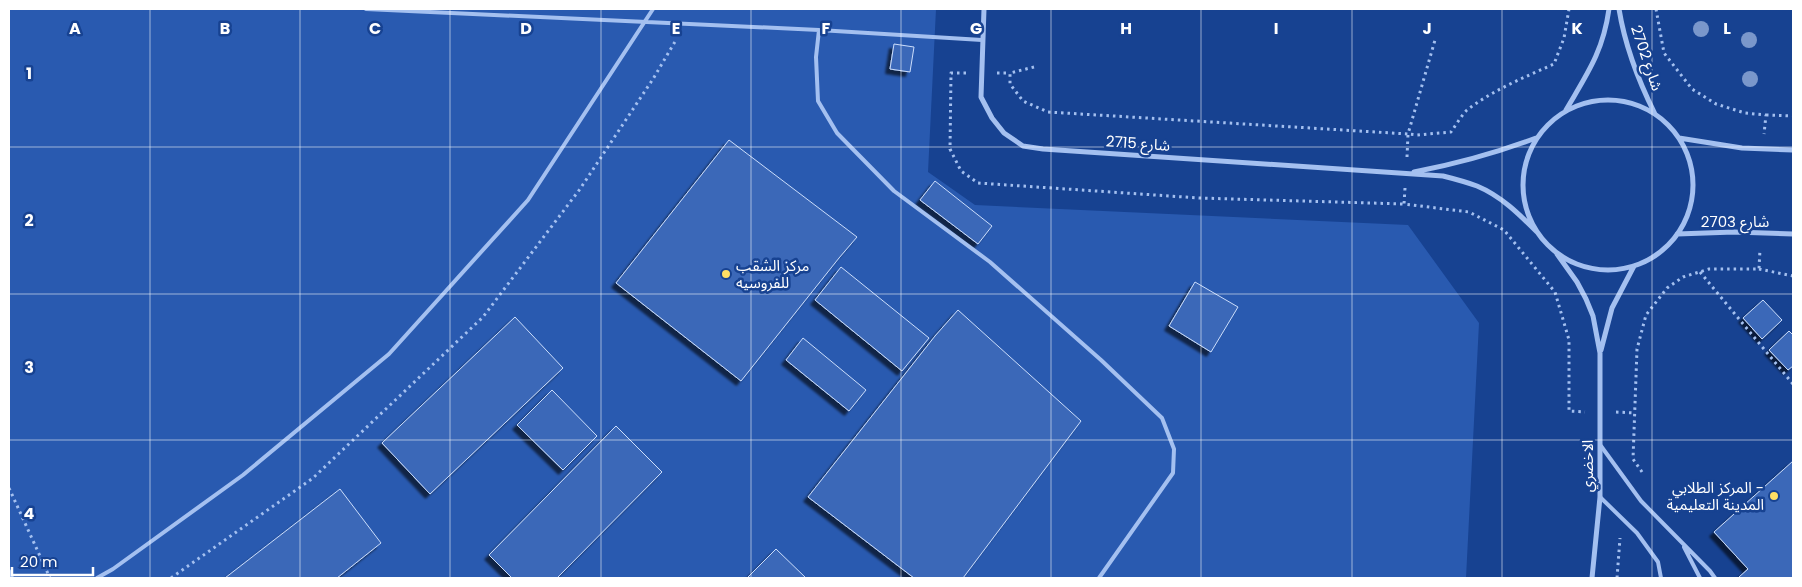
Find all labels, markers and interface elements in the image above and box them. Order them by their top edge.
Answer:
text: A [69,17,81,40]
text: B [220,17,230,40]
text: C [369,17,381,40]
text: D [520,17,532,40]
text: E [672,17,680,40]
text: F [822,17,831,40]
text: G [970,17,982,40]
text: H [1120,17,1132,40]
text: I [1274,17,1278,40]
text: J [1422,17,1432,40]
text: K [1571,17,1583,40]
text: L [1723,17,1731,40]
street label: شارع 2702 [1624,22,1668,94]
text: 1 [26,62,32,85]
street label: شارع 2715 [1105,130,1171,158]
text: 2 [24,209,34,232]
street label: شارع 2703 [1701,211,1769,234]
place label: مركز الشقب للفروسيه [736,255,809,293]
marker: مركز الشقب للفروسيه [720,268,732,280]
text: 3 [24,356,34,379]
street label: الاخضري [1577,440,1599,492]
place label: المركز الطلابي - المدينة التعليمية [1666,477,1764,515]
marker: المركز الطلابي - المدينة التعليمية [1768,490,1780,502]
text: 4 [24,502,35,525]
scale bar [12,544,94,576]
text: 20 m [20,551,58,572]

